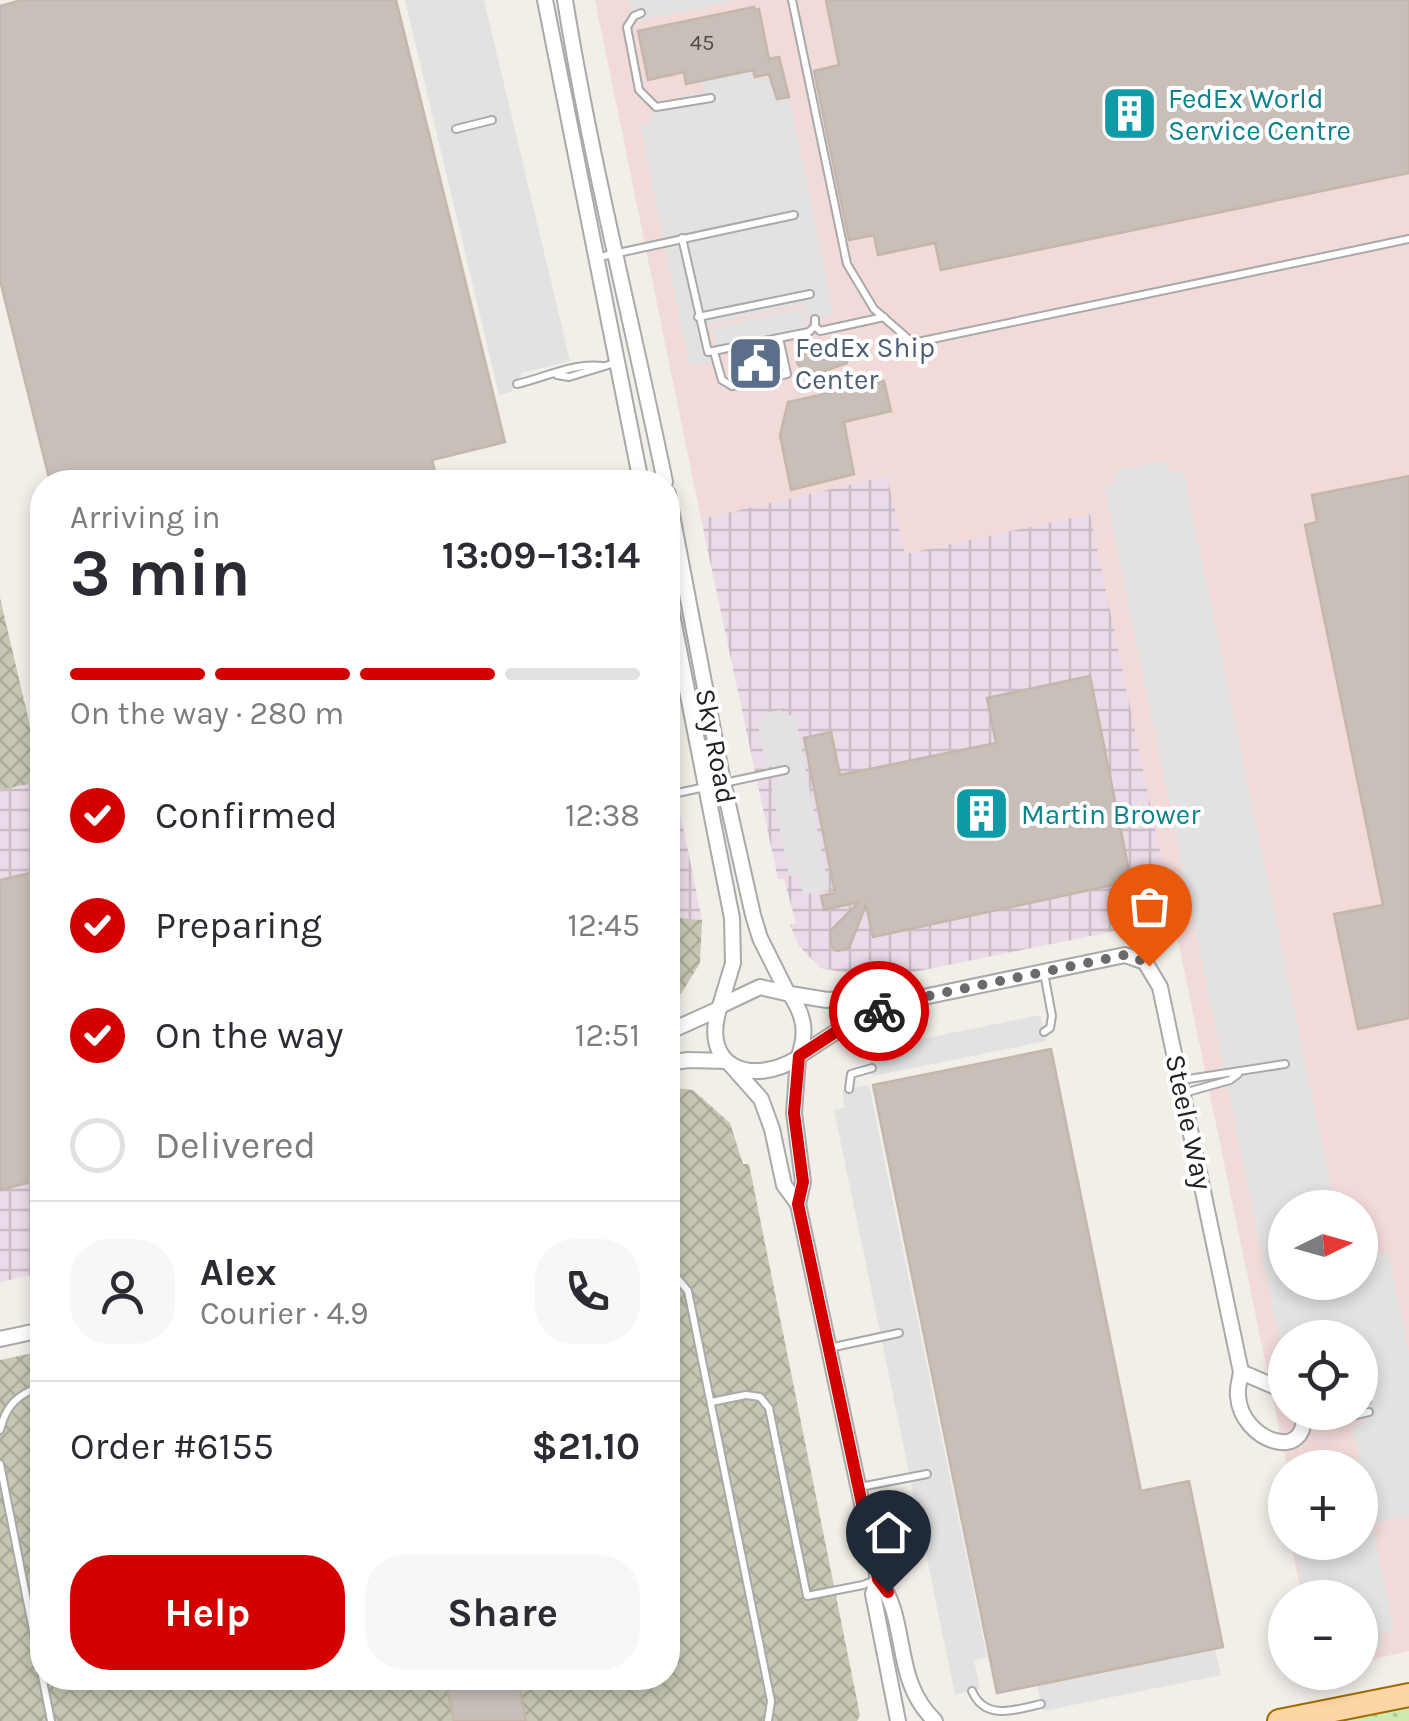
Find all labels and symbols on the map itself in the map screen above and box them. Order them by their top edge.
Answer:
house number: 45 [690,30,714,56]
place label: FedEx World Service Centre [1168,82,1351,147]
building icon: FedEx World Service Centre [1099,84,1159,144]
place label: FedEx Ship Center [795,331,935,396]
public building icon: FedEx Ship Center [726,333,786,393]
street label: Sky Road [689,686,743,806]
building icon: Martin Brower [952,784,1012,844]
place label: Martin Brower [1021,798,1201,831]
pin [1107,864,1192,967]
courier [829,961,929,1061]
street label: Steele Way [1159,1051,1219,1193]
north arrow [1268,1190,1378,1300]
pin [846,1490,931,1593]

